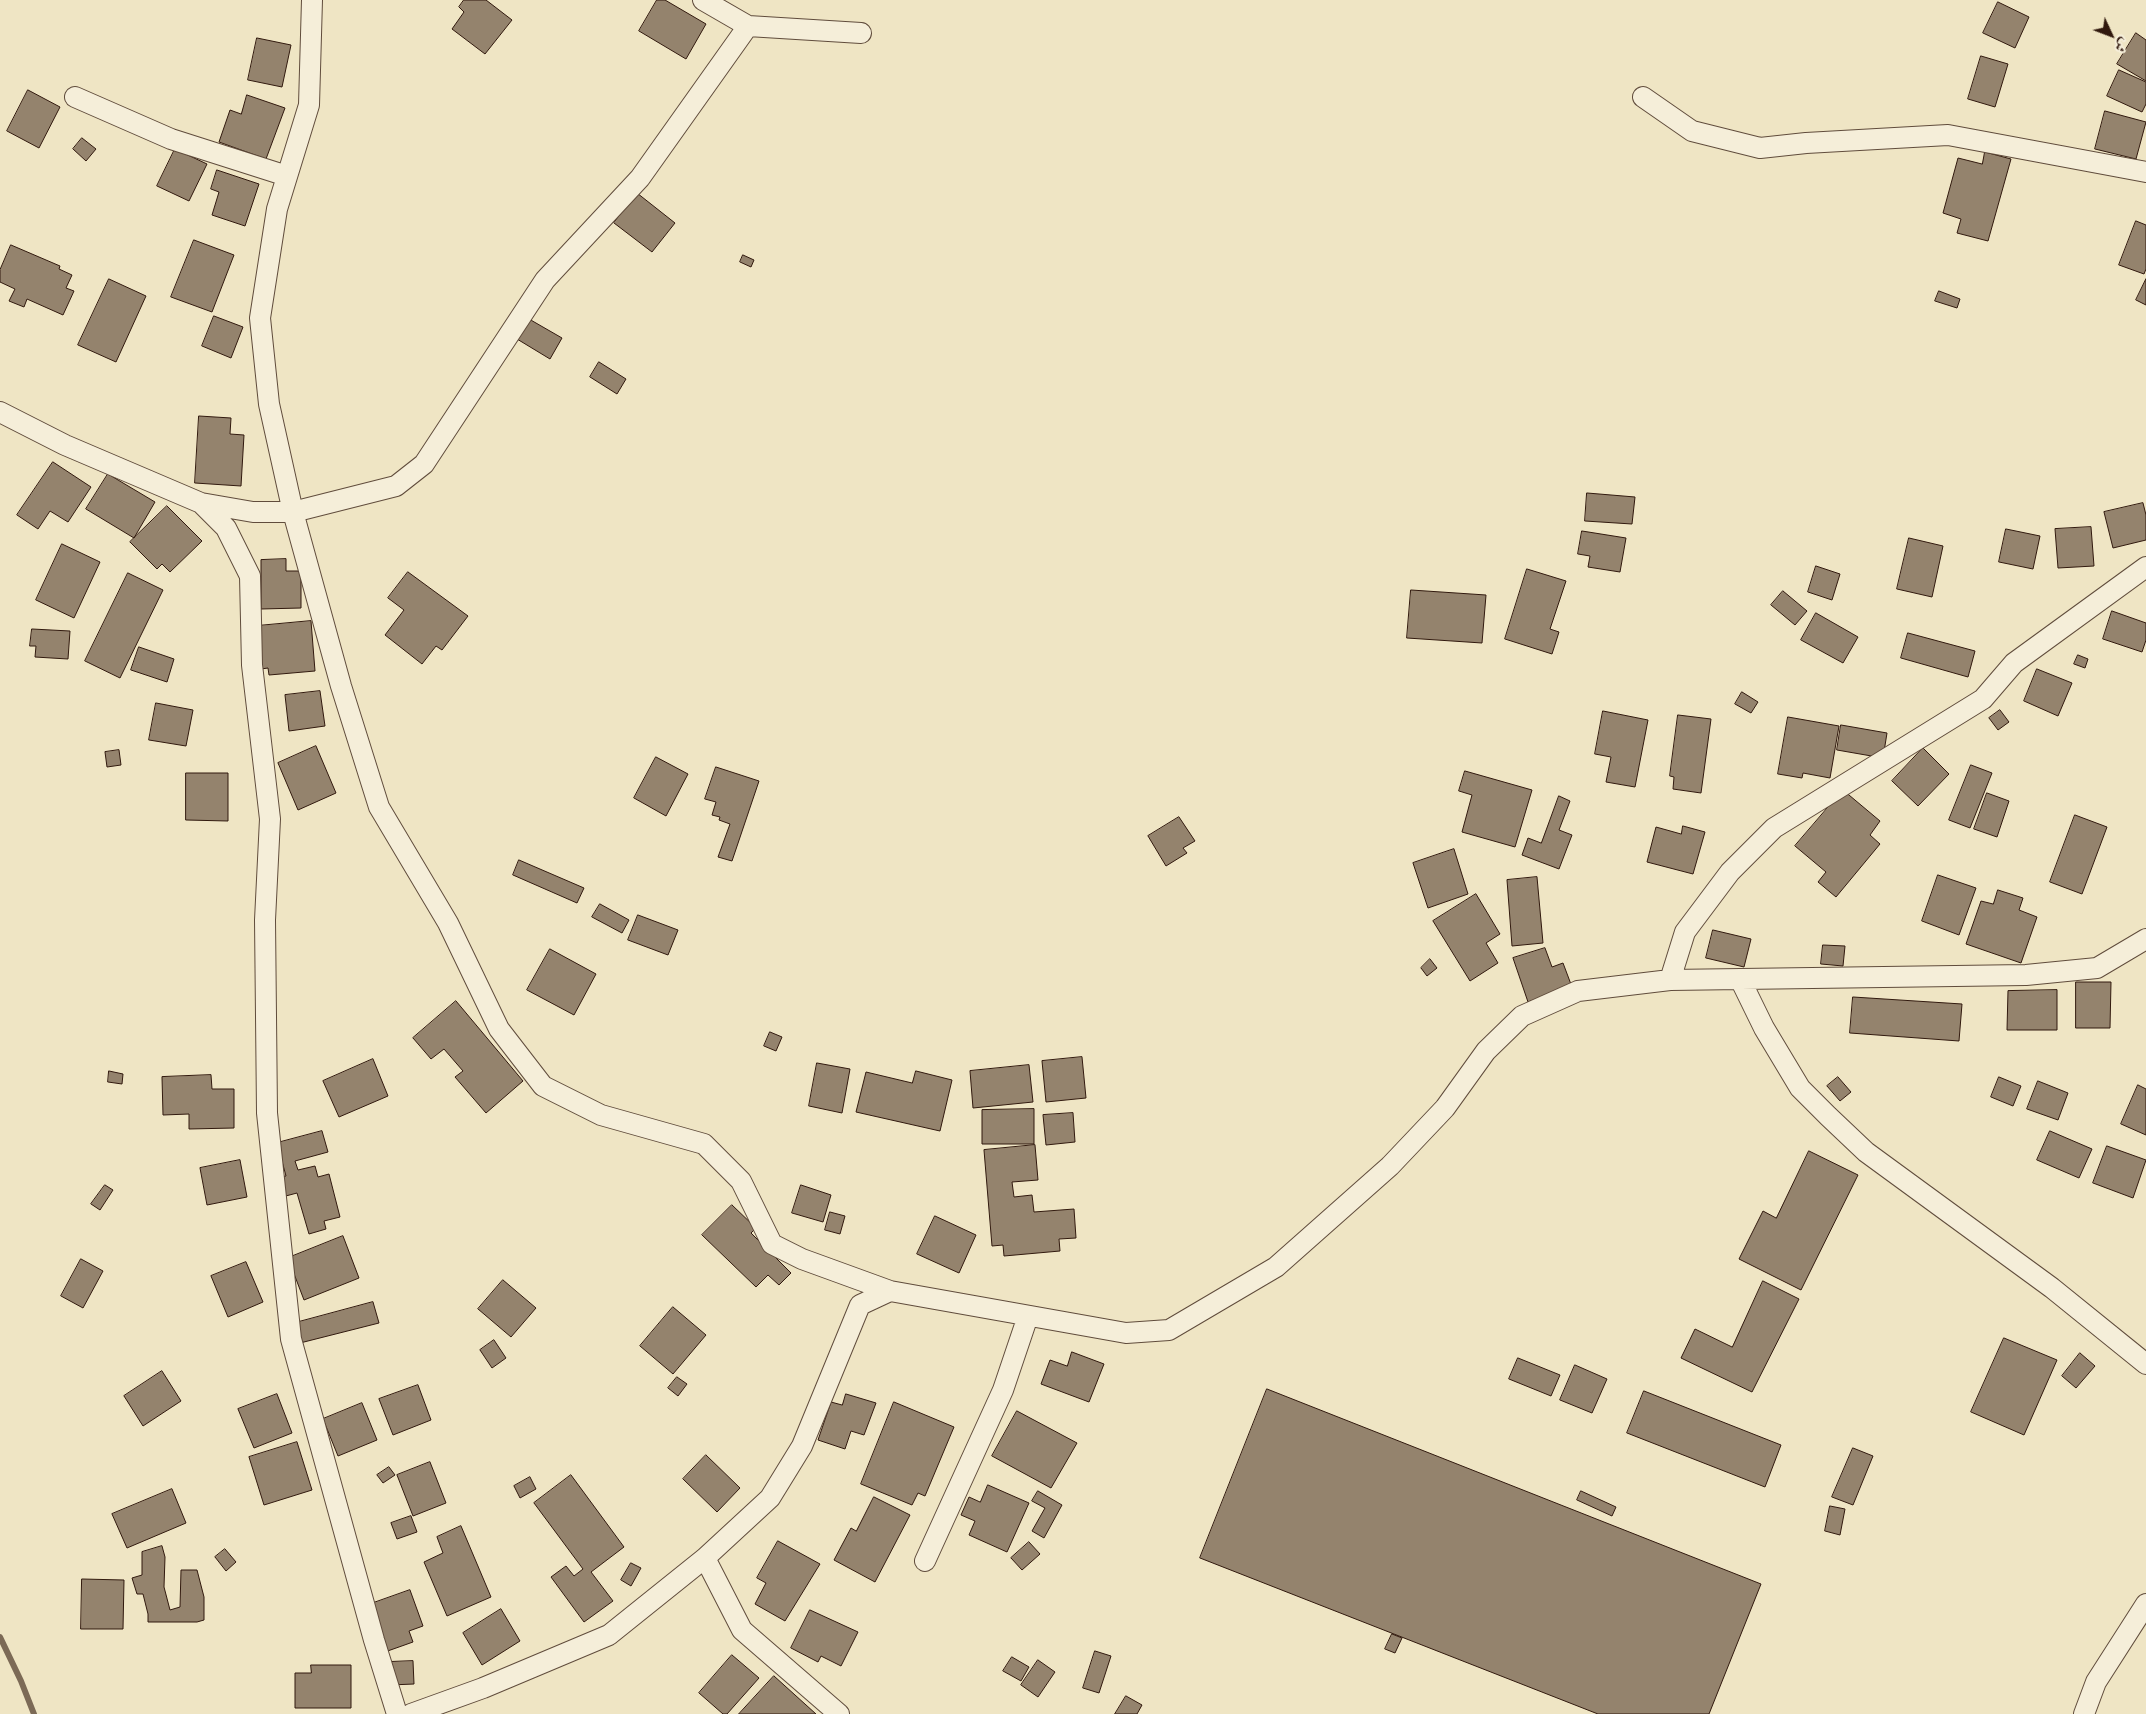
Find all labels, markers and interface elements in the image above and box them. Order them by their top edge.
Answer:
north arrow [2086,10,2136,60]
text: ش [2110,33,2134,57]

